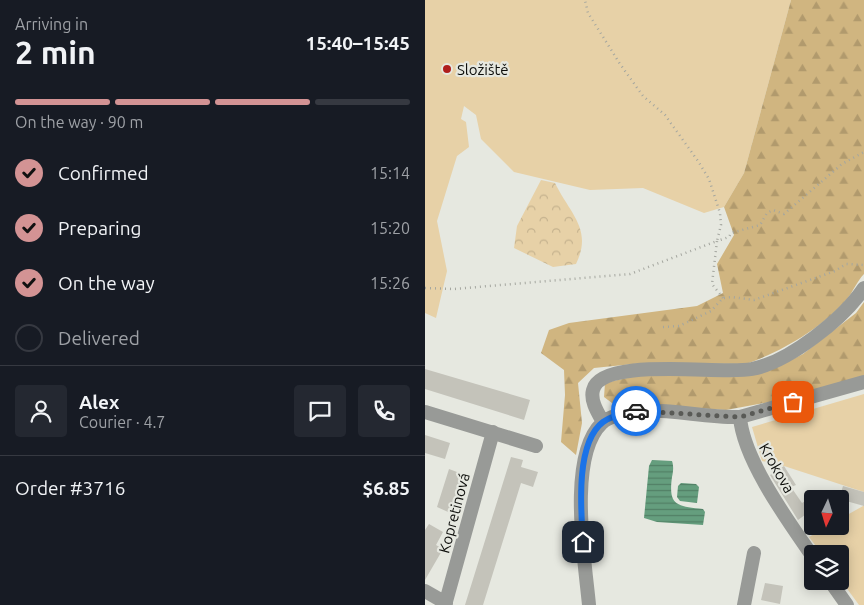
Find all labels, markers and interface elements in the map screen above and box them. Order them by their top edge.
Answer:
text: Arriving in [15,15,88,33]
text: 15:40–15:45 [305,32,410,54]
text: 2 min [15,34,96,70]
place label: Složiště [457,61,509,78]
marker: Složiště [441,63,453,75]
text: On the way · 90 m [15,113,143,131]
icon: check [15,159,43,187]
text: Confirmed [58,162,149,184]
text: 15:14 [370,164,410,182]
icon: check [15,214,43,242]
text: Preparing [58,217,142,239]
text: 15:20 [370,219,410,237]
icon: check [15,269,43,297]
text: On the way [58,272,155,294]
text: 15:26 [370,274,410,292]
text: Delivered [58,327,140,349]
pin [772,381,814,423]
button: person [15,385,67,437]
button: chat [294,385,346,437]
button: phone [358,385,410,437]
courier [611,386,661,436]
icon: bag [779,388,807,416]
text: Alex [79,391,119,413]
icon: car [622,397,650,425]
text: Courier · 4.7 [79,413,165,431]
street label: Krokova [756,440,798,496]
street label: Kopretinová [435,471,473,555]
text: Order #3716 [15,477,125,499]
text: $6.85 [362,477,410,499]
north arrow [804,490,849,535]
map controls [804,490,849,590]
pin [562,521,604,563]
icon: home [569,528,597,556]
button: layers [804,545,849,590]

